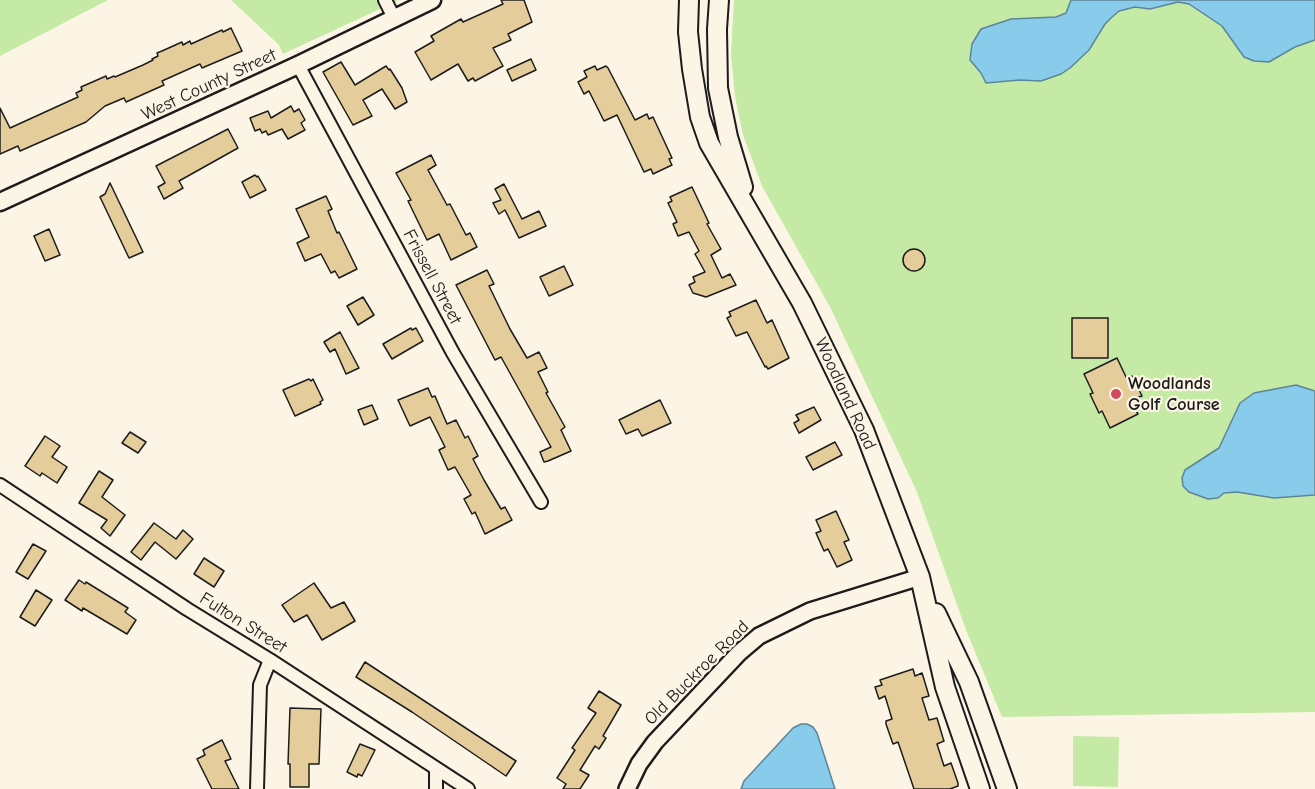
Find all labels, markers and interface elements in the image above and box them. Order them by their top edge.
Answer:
street label: West County Street [138,44,280,126]
street label: Frissell Street [398,226,466,328]
street label: Woodland Road [810,335,880,453]
place label: Woodlands Golf Course [1128,373,1220,416]
marker: Woodlands Golf Course [1109,387,1123,401]
street label: Fulton Street [195,588,291,658]
street label: Old Buckroe Road [640,616,754,730]

